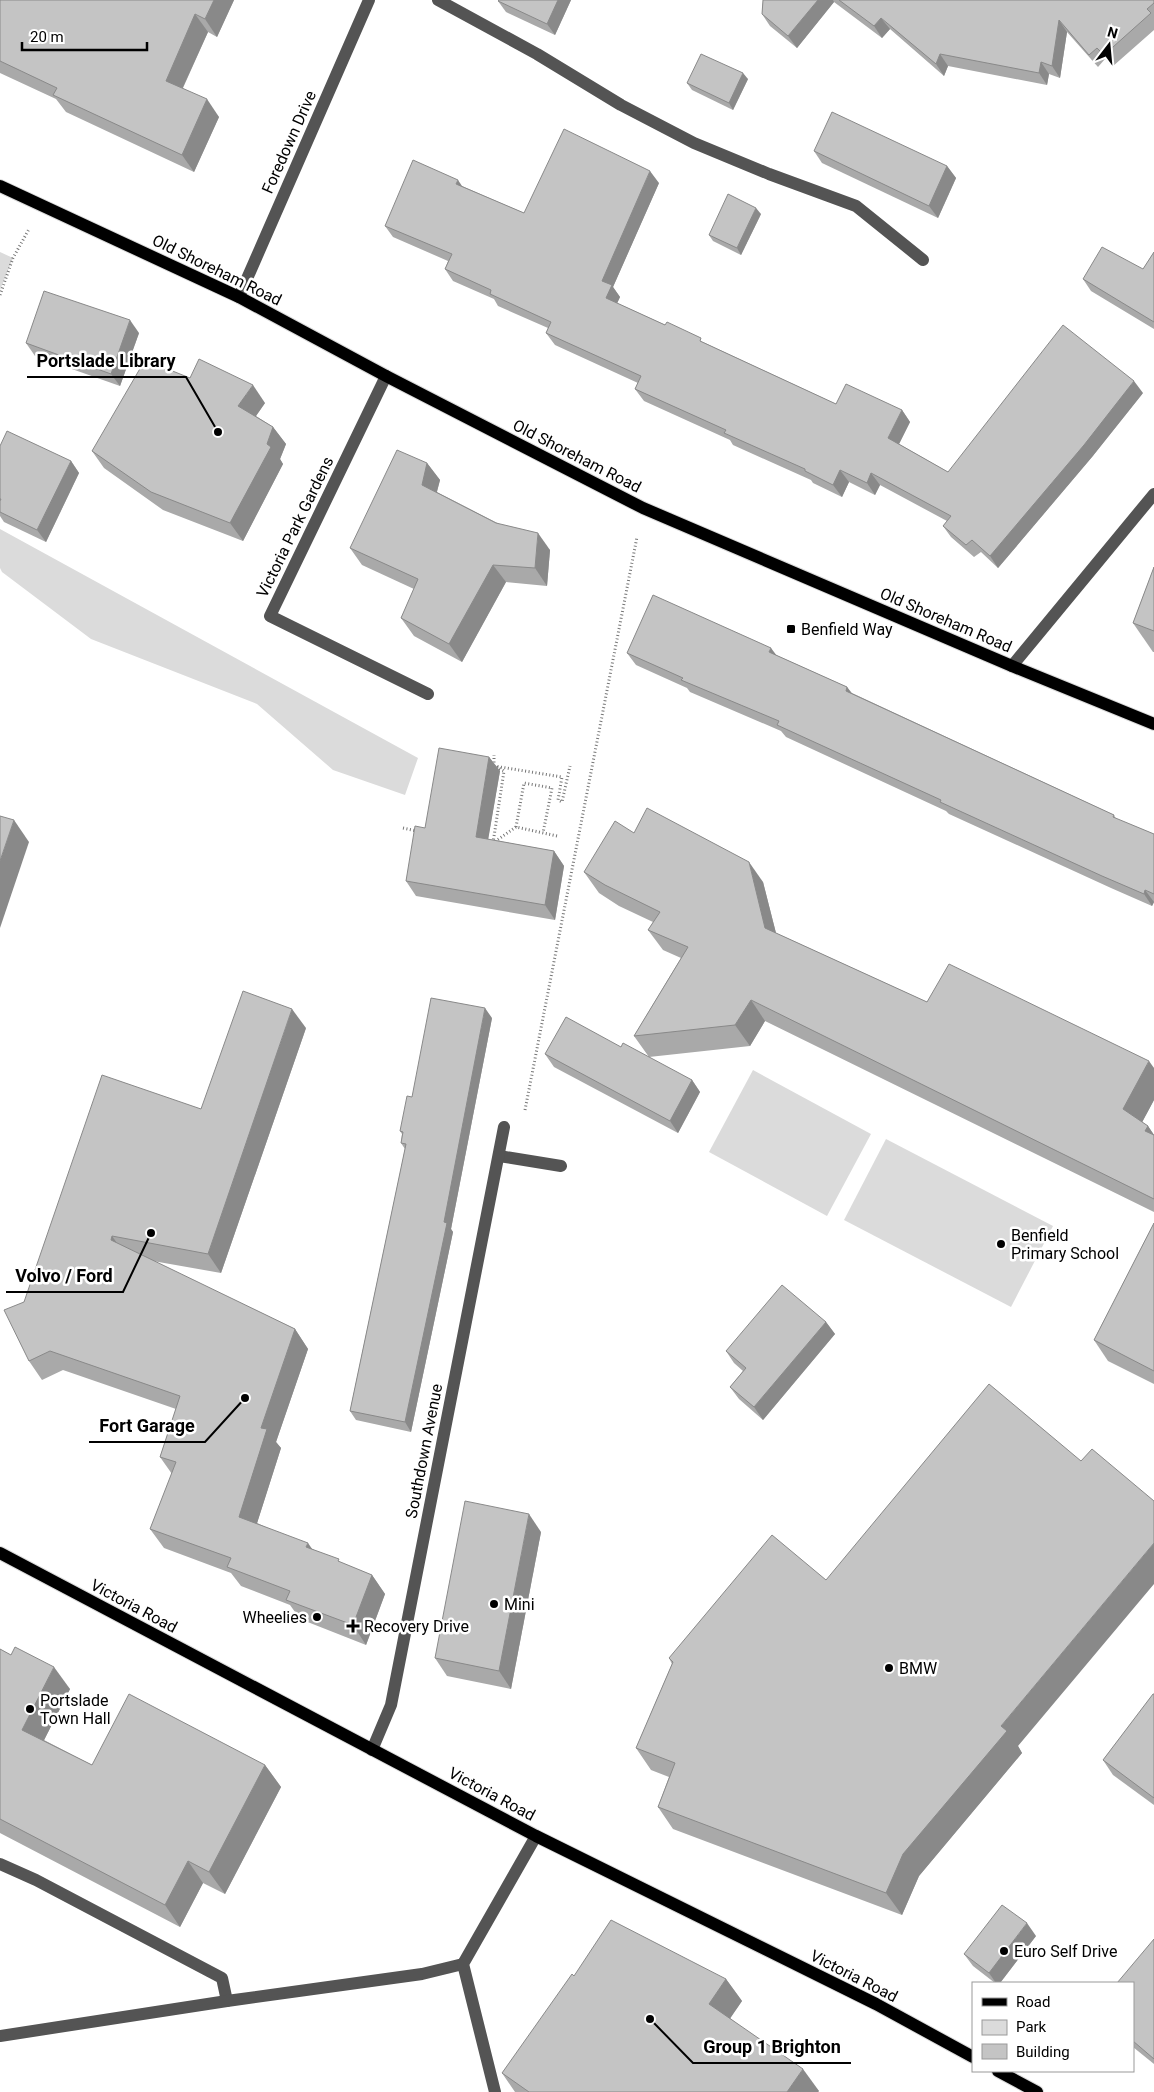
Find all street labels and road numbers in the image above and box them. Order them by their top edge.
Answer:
street label: Foredown Drive [258,88,320,196]
street label: Old Shoreham Road [149,230,285,310]
street label: Old Shoreham Road [510,415,644,497]
street label: Victoria Park Gardens [253,453,337,601]
street label: Old Shoreham Road [877,584,1015,656]
street label: Southdown Avenue [402,1382,446,1520]
street label: Victoria Road [87,1575,181,1637]
street label: Victoria Road [445,1763,539,1825]
street label: Victoria Road [807,1946,901,2006]

